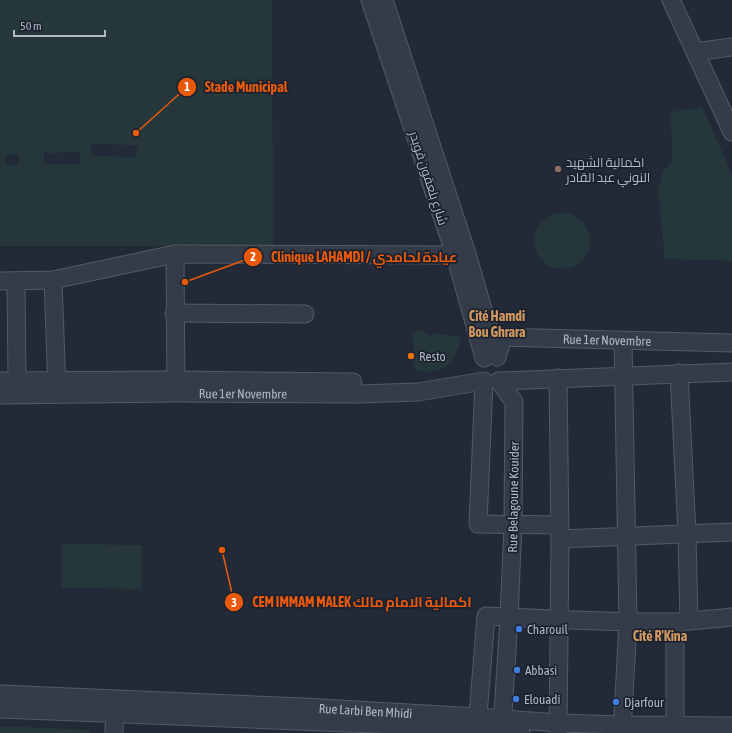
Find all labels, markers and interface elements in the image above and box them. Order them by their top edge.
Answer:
scale bar [14,12,105,38]
text: 50 m [20,19,42,33]
callout: Stade Municipal [177,74,295,100]
text: Stade Municipal [205,79,288,95]
text: 1 [184,80,190,94]
street label: شارع بلعقون قويدر [405,128,451,227]
place label: اكمالية الشهيد النوني عبد القادر [565,155,650,188]
marker: اكمالية الشهيد النوني عبد القادر [553,164,563,174]
callout: Clinique LAHAMDI / عيادة لحامدي [243,244,465,270]
text: Clinique LAHAMDI / عيادة لحامدي [271,249,457,268]
text: 2 [250,250,256,264]
district label: Cité Hamdi Bou Ghrara [469,308,526,340]
street label: Rue 1er Novembre [563,332,651,349]
place label: Resto [419,349,446,364]
marker: Resto [406,351,416,361]
street label: Rue 1er Novembre [199,386,287,402]
street label: Rue Belagoune Kouider [505,441,522,553]
callout: CEM IMMAM MALEK اكمالية الامام مالك [224,589,479,615]
text: CEM IMMAM MALEK اكمالية الامام مالك [252,594,472,612]
text: 3 [231,596,237,610]
place label: Charouil [527,622,568,637]
marker: Charouil [514,624,524,634]
district label: Cité R'Kina [633,628,688,644]
place label: Abbasi [525,663,557,678]
marker: Abbasi [512,665,522,675]
place label: Elouadi [524,692,560,707]
marker: Elouadi [511,694,521,704]
place label: Djarfour [624,695,664,710]
marker: Djarfour [611,697,621,707]
street label: Rue Larbi Ben Mhidi [318,701,413,721]

